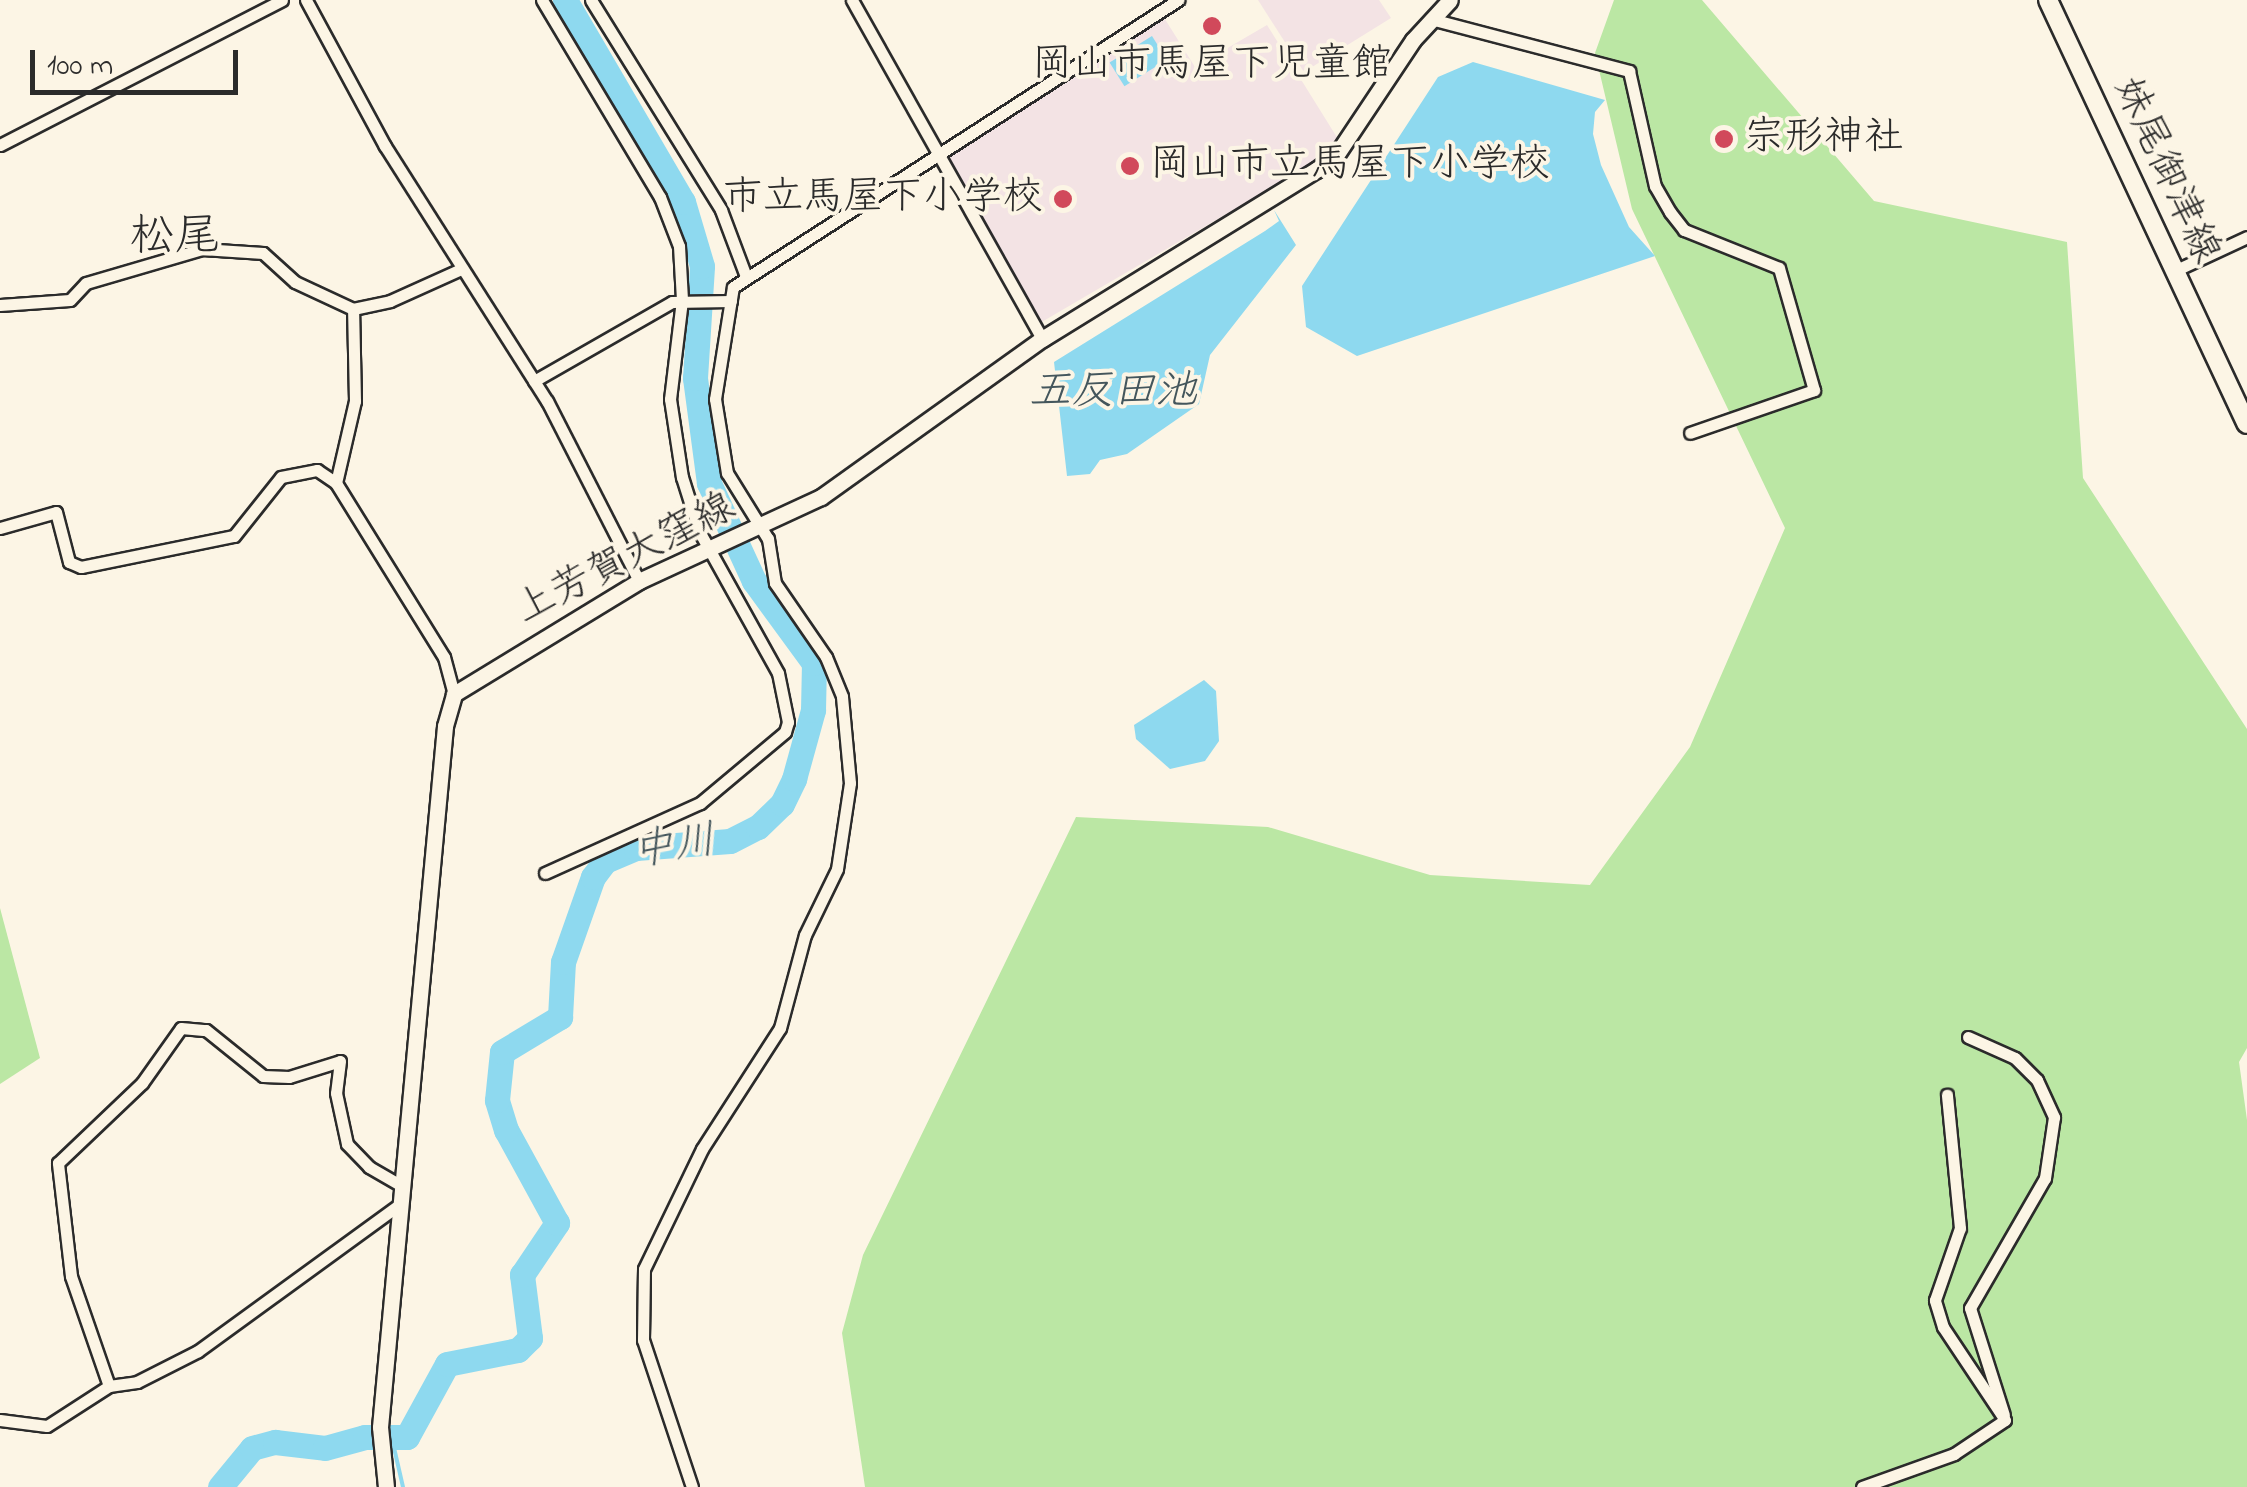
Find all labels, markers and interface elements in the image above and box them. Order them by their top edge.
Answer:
marker: 岡山市馬屋下児童館 [1201,15,1223,37]
scale bar [35,30,242,92]
place label: 岡山市馬屋下児童館 [1032,42,1392,90]
text: 100 m [47,45,113,89]
street label: 妹尾御津線 [2101,70,2229,272]
place label: 宗形神社 [1744,115,1904,163]
marker: 宗形神社 [1713,128,1735,150]
place label: 岡山市立馬屋下小学校 [1150,142,1550,190]
marker: 岡山市立馬屋下小学校 [1119,155,1141,177]
place label: 市立馬屋下小学校 [723,175,1043,223]
marker: 市立馬屋下小学校 [1052,188,1074,210]
district label: 松尾 [130,212,220,266]
water label: 五反田池 [1029,368,1197,418]
street label: 上芳賀大窪線 [508,484,744,636]
water label: 中川 [629,817,719,879]

